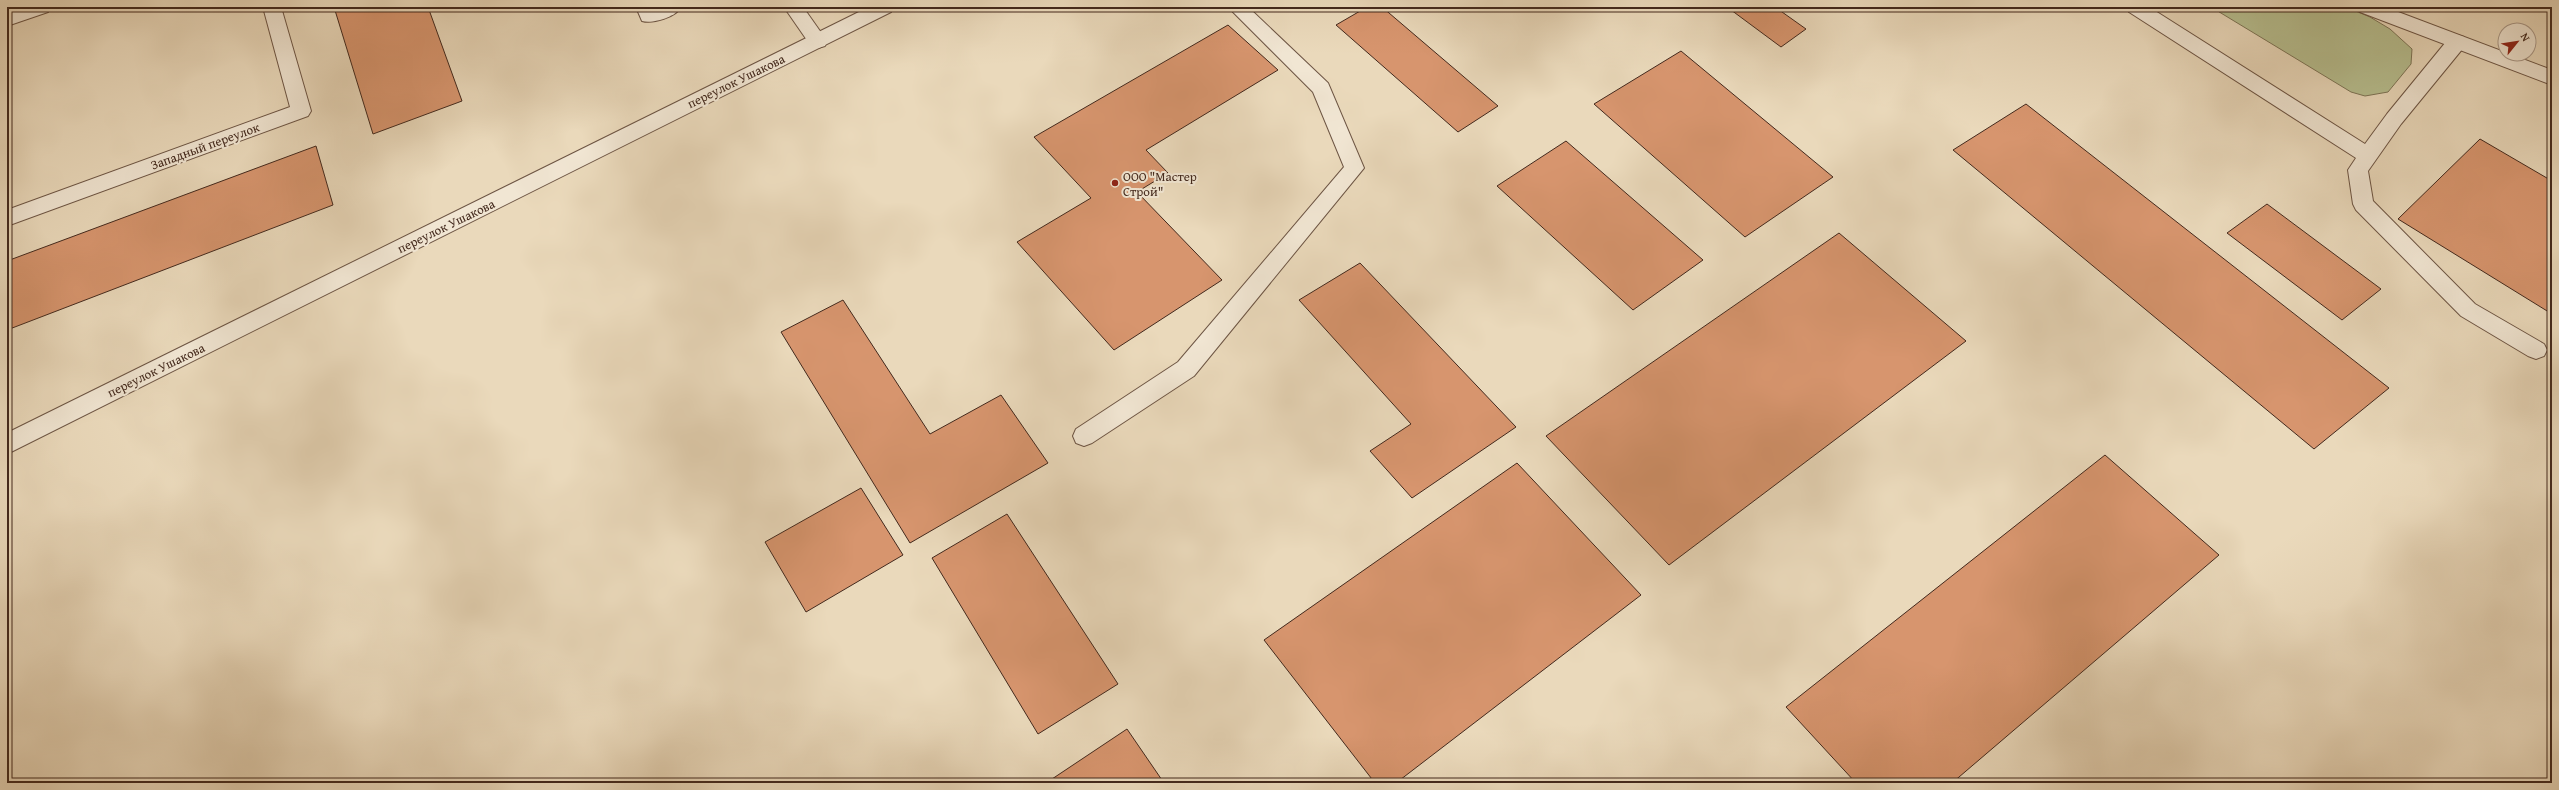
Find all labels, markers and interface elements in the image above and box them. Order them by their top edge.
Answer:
north arrow [2497,22,2537,62]
text: N [2517,30,2535,45]
street label: переулок Ушакова [684,49,789,113]
street label: Западный переулок [148,117,262,175]
place label: ООО "Мастер Строй" [1123,167,1197,201]
marker: ООО "Мастер Строй" [1110,178,1120,188]
street label: переулок Ушакова [394,194,499,258]
street label: переулок Ушакова [104,338,209,402]

